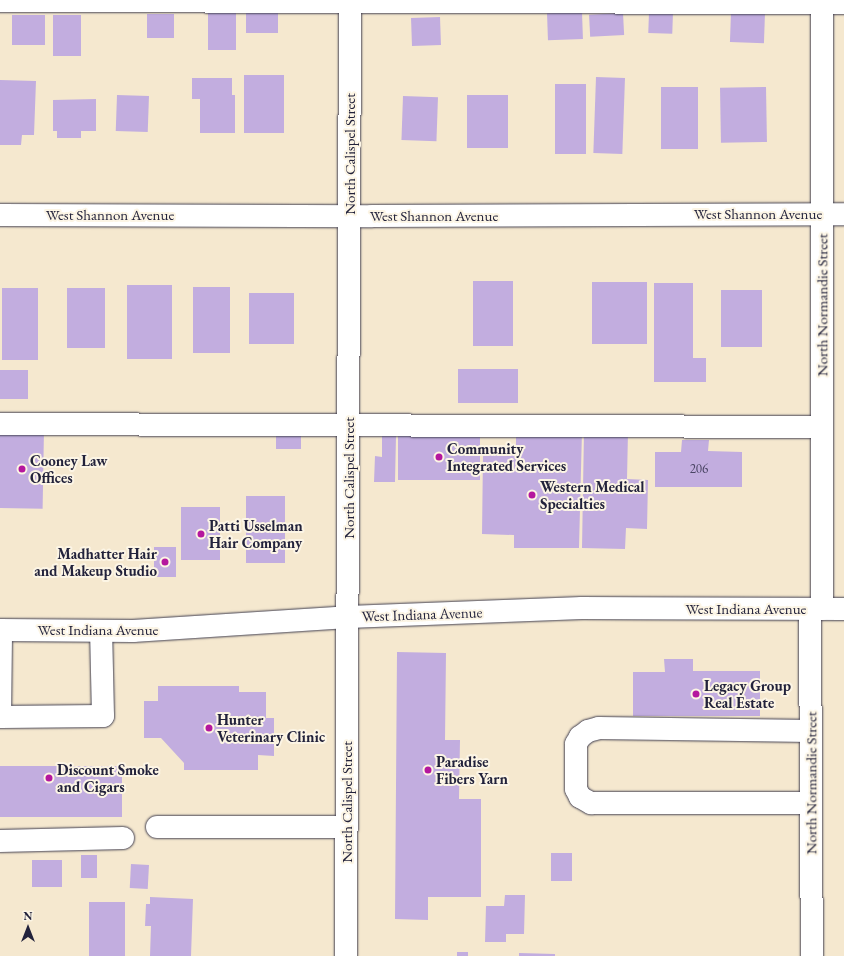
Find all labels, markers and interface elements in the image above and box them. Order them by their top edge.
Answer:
street label: North Calispel Street [341,93,359,215]
street label: West Shannon Avenue [694,205,822,223]
street label: West Shannon Avenue [46,206,174,224]
street label: West Shannon Avenue [370,207,498,225]
street label: North Normandie Street [813,234,831,376]
street label: North Calispel Street [340,417,358,539]
place label: Community Integrated Services [447,439,566,474]
place label: Cooney Law Offices [30,451,108,486]
marker: Community Integrated Services [434,452,444,462]
house number: 206 [690,461,708,477]
marker: Cooney Law Offices [17,464,27,474]
place label: Western Medical Specialties [540,477,645,512]
marker: Western Medical Specialties [527,490,537,500]
place label: Patti Usselman Hair Company [209,516,303,551]
marker: Patti Usselman Hair Company [196,529,206,539]
place label: Madhatter Hair and Makeup Studio [34,544,157,579]
marker: Madhatter Hair and Makeup Studio [160,557,170,567]
street label: West Indiana Avenue [686,600,806,618]
street label: West Indiana Avenue [361,603,483,625]
street label: West Indiana Avenue [38,621,158,639]
place label: Legacy Group Real Estate [704,676,791,711]
marker: Legacy Group Real Estate [691,689,701,699]
place label: Hunter Veterinary Clinic [217,710,325,745]
street label: North Normandie Street [802,712,820,854]
marker: Hunter Veterinary Clinic [204,723,214,733]
street label: North Calispel Street [338,741,356,863]
place label: Paradise Fibers Yarn [436,752,508,787]
place label: Discount Smoke and Cigars [57,760,159,795]
marker: Paradise Fibers Yarn [423,765,433,775]
marker: Discount Smoke and Cigars [44,773,54,783]
north arrow [8,908,48,948]
text: N [24,909,32,923]

